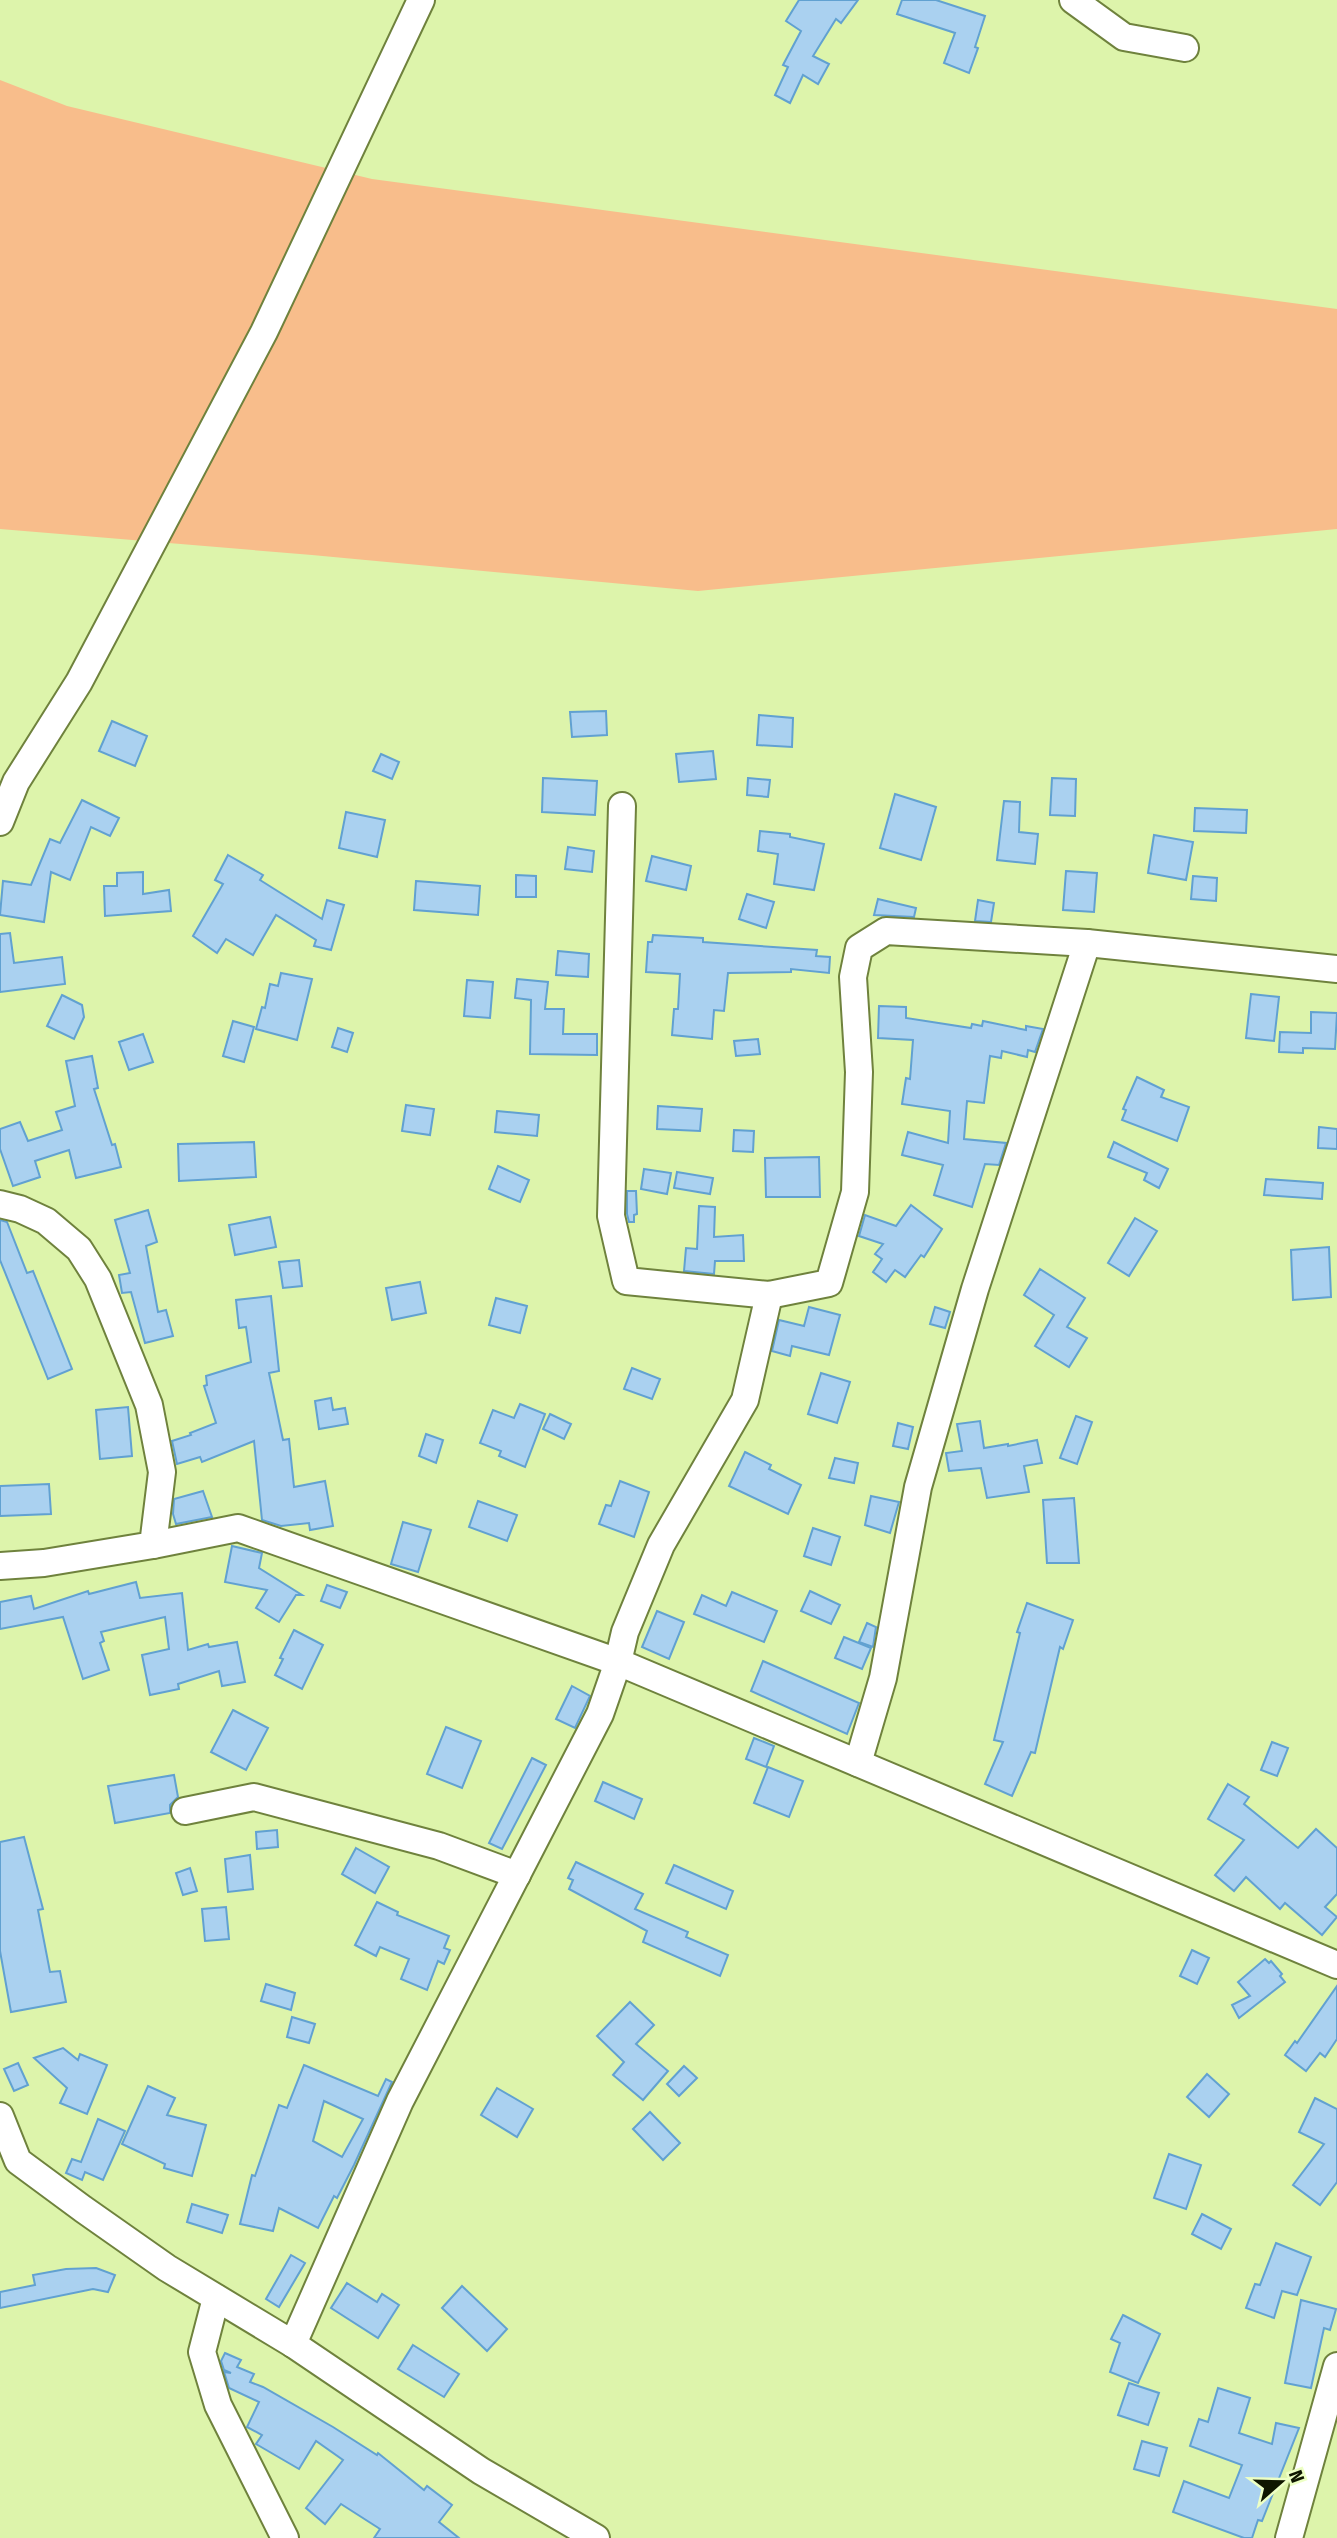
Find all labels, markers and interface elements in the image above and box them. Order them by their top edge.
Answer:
north arrow [1246,2447,1316,2517]
text: N [1284,2467,1309,2486]

